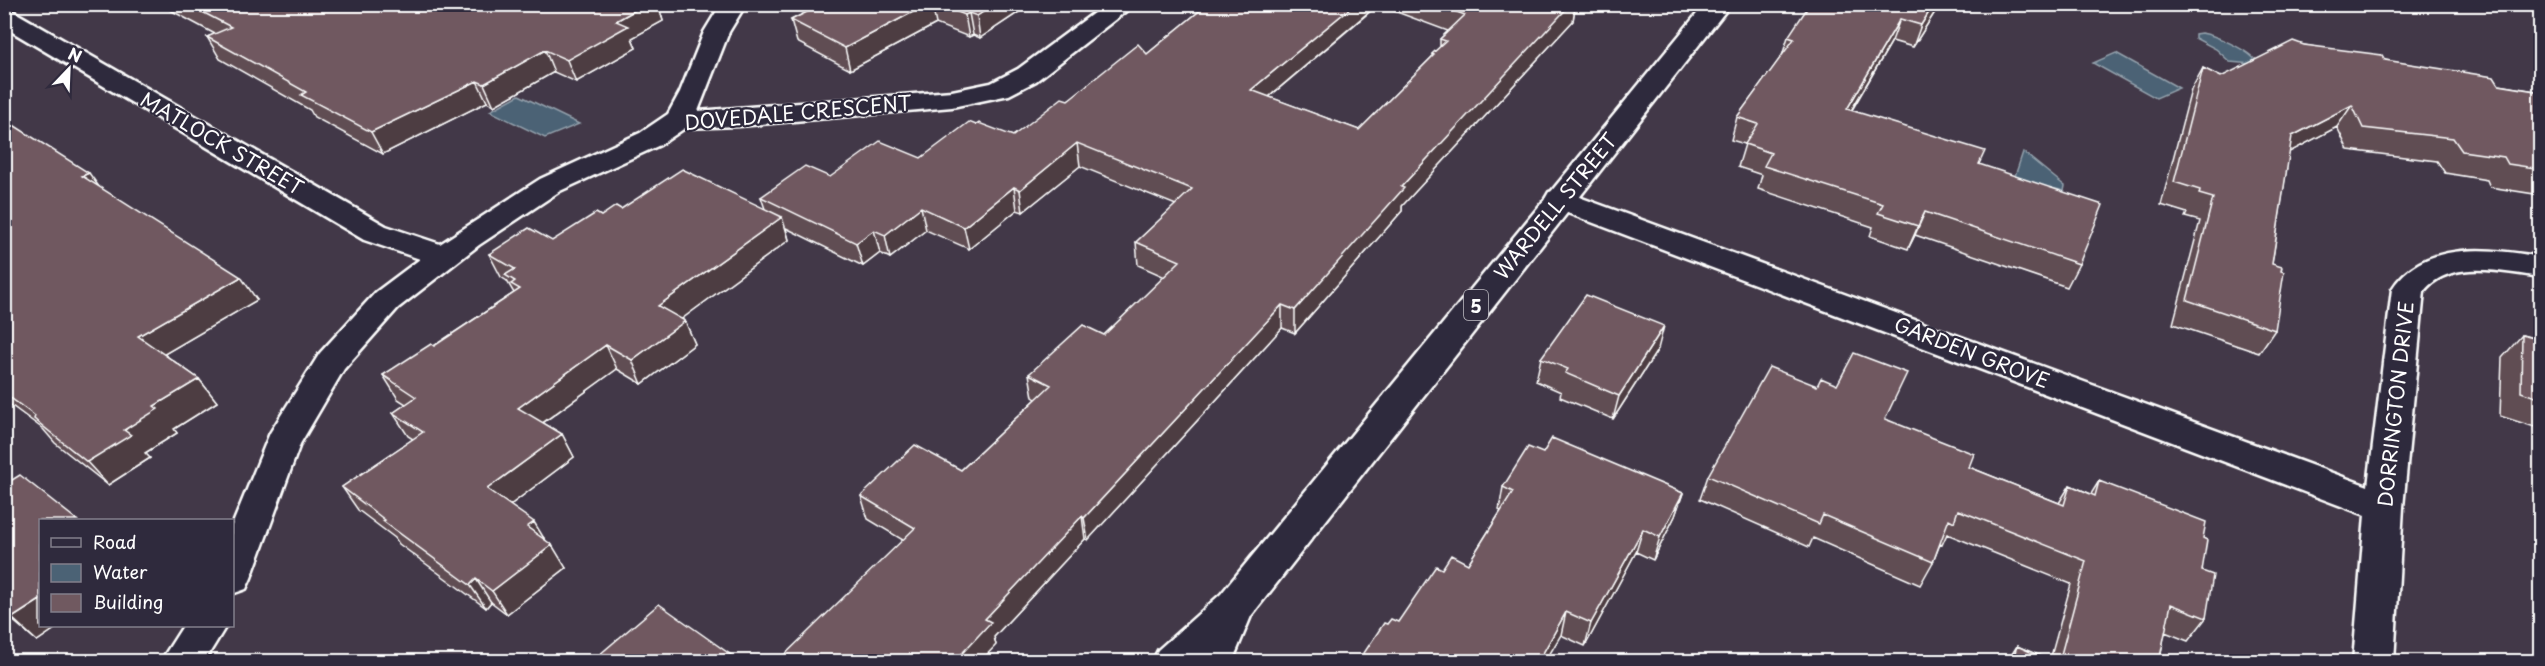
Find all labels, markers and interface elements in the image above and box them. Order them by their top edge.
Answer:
north arrow [39,39,99,99]
text: N [65,41,86,68]
street label: MATLOCK STREET [135,84,310,202]
street label: DOVEDALE CRESCENT [683,87,913,137]
street label: WARDELL STREET [1486,126,1624,286]
road number: 5 [1464,290,1488,320]
street label: DORRINGTON DRIVE [2369,300,2421,508]
street label: GARDEN GROVE [1890,309,2054,395]
legend [39,519,234,627]
text: Road [93,528,137,555]
text: Water [93,558,148,585]
text: Building [93,588,163,615]

